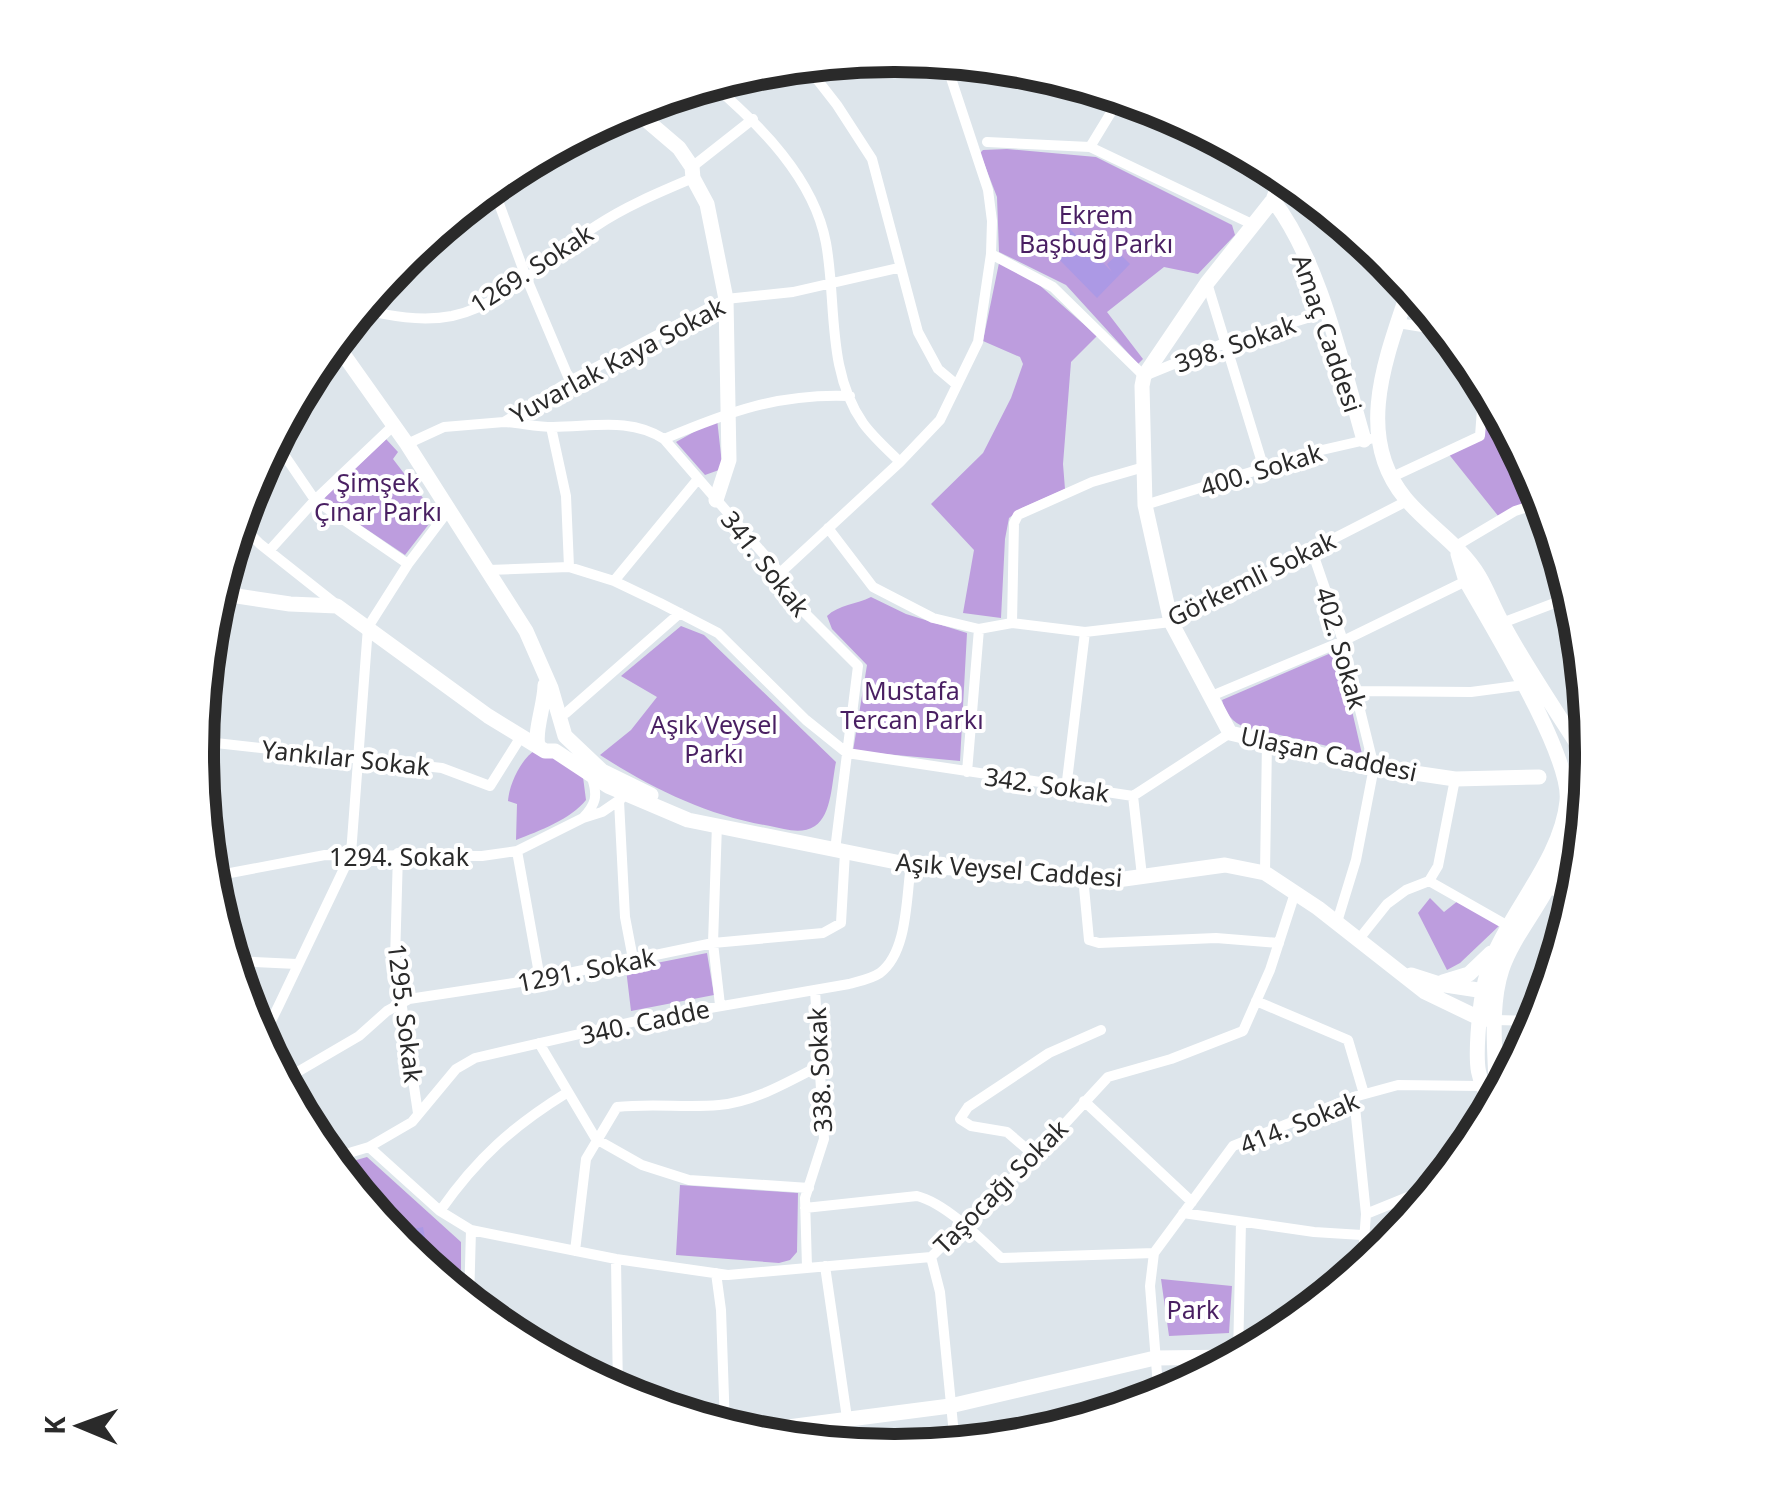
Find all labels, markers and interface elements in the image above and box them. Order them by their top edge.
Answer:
park label: Ekrem Başbuğ Parkı [1019,197,1173,260]
street label: 1269. Sokak [463,215,599,320]
street label: Amaç Caddesi [1285,249,1371,417]
street label: Yuvarlak Kaya Sokak [504,289,731,431]
street label: 398. Sokak [1170,306,1301,380]
street label: 400. Sokak [1196,434,1327,504]
park label: Şimşek Çınar Parkı [314,465,442,528]
street label: 341. Sokak [714,503,818,623]
street label: Görkemli Sokak [1161,522,1341,633]
street label: 402. Sokak [1308,583,1376,714]
park label: Mustafa Tercan Parkı [840,673,984,736]
park label: Aşık Veysel Parkı [650,707,778,770]
street label: Ulaşan Caddesi [1238,718,1420,788]
street label: Yankılar Sokak [260,731,432,783]
street label: 342. Sokak [982,758,1112,810]
street label: 1294. Sokak [329,839,470,873]
street label: Aşık Veysel Caddesi [894,844,1124,894]
street label: 1291. Sokak [514,939,659,999]
street label: 1295. Sokak [381,941,431,1085]
street label: 340. Cadde [578,991,712,1051]
street label: 338. Sokak [799,1006,839,1134]
street label: 414. Sokak [1234,1082,1364,1161]
street label: Taşocağı Sokak [925,1111,1075,1261]
park label: Park [1167,1292,1220,1326]
north arrow [30,1376,130,1476]
text: K [35,1416,73,1435]

